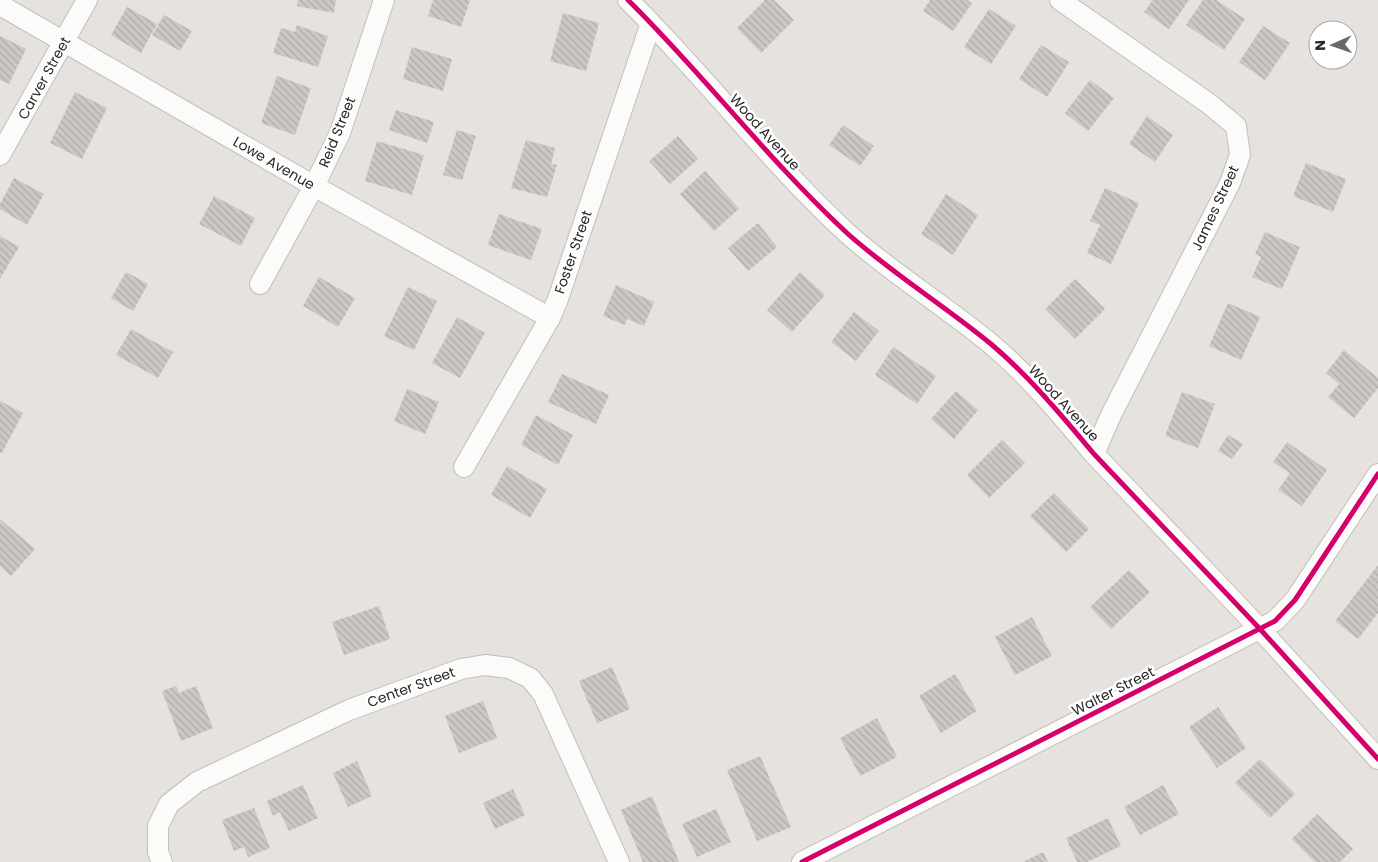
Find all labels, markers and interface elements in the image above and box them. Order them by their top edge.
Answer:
north arrow [1308,20,1358,70]
street label: Carver Street [13,33,75,123]
text: N [1310,40,1330,51]
street label: Wood Avenue [725,89,805,175]
street label: Reid Street [314,94,360,170]
street label: Lowe Avenue [229,131,319,195]
street label: James Street [1186,162,1244,254]
street label: Foster Street [549,208,597,296]
street label: Wood Avenue [1024,360,1104,446]
street label: Center Street [364,662,458,712]
street label: Walter Street [1068,662,1158,720]

